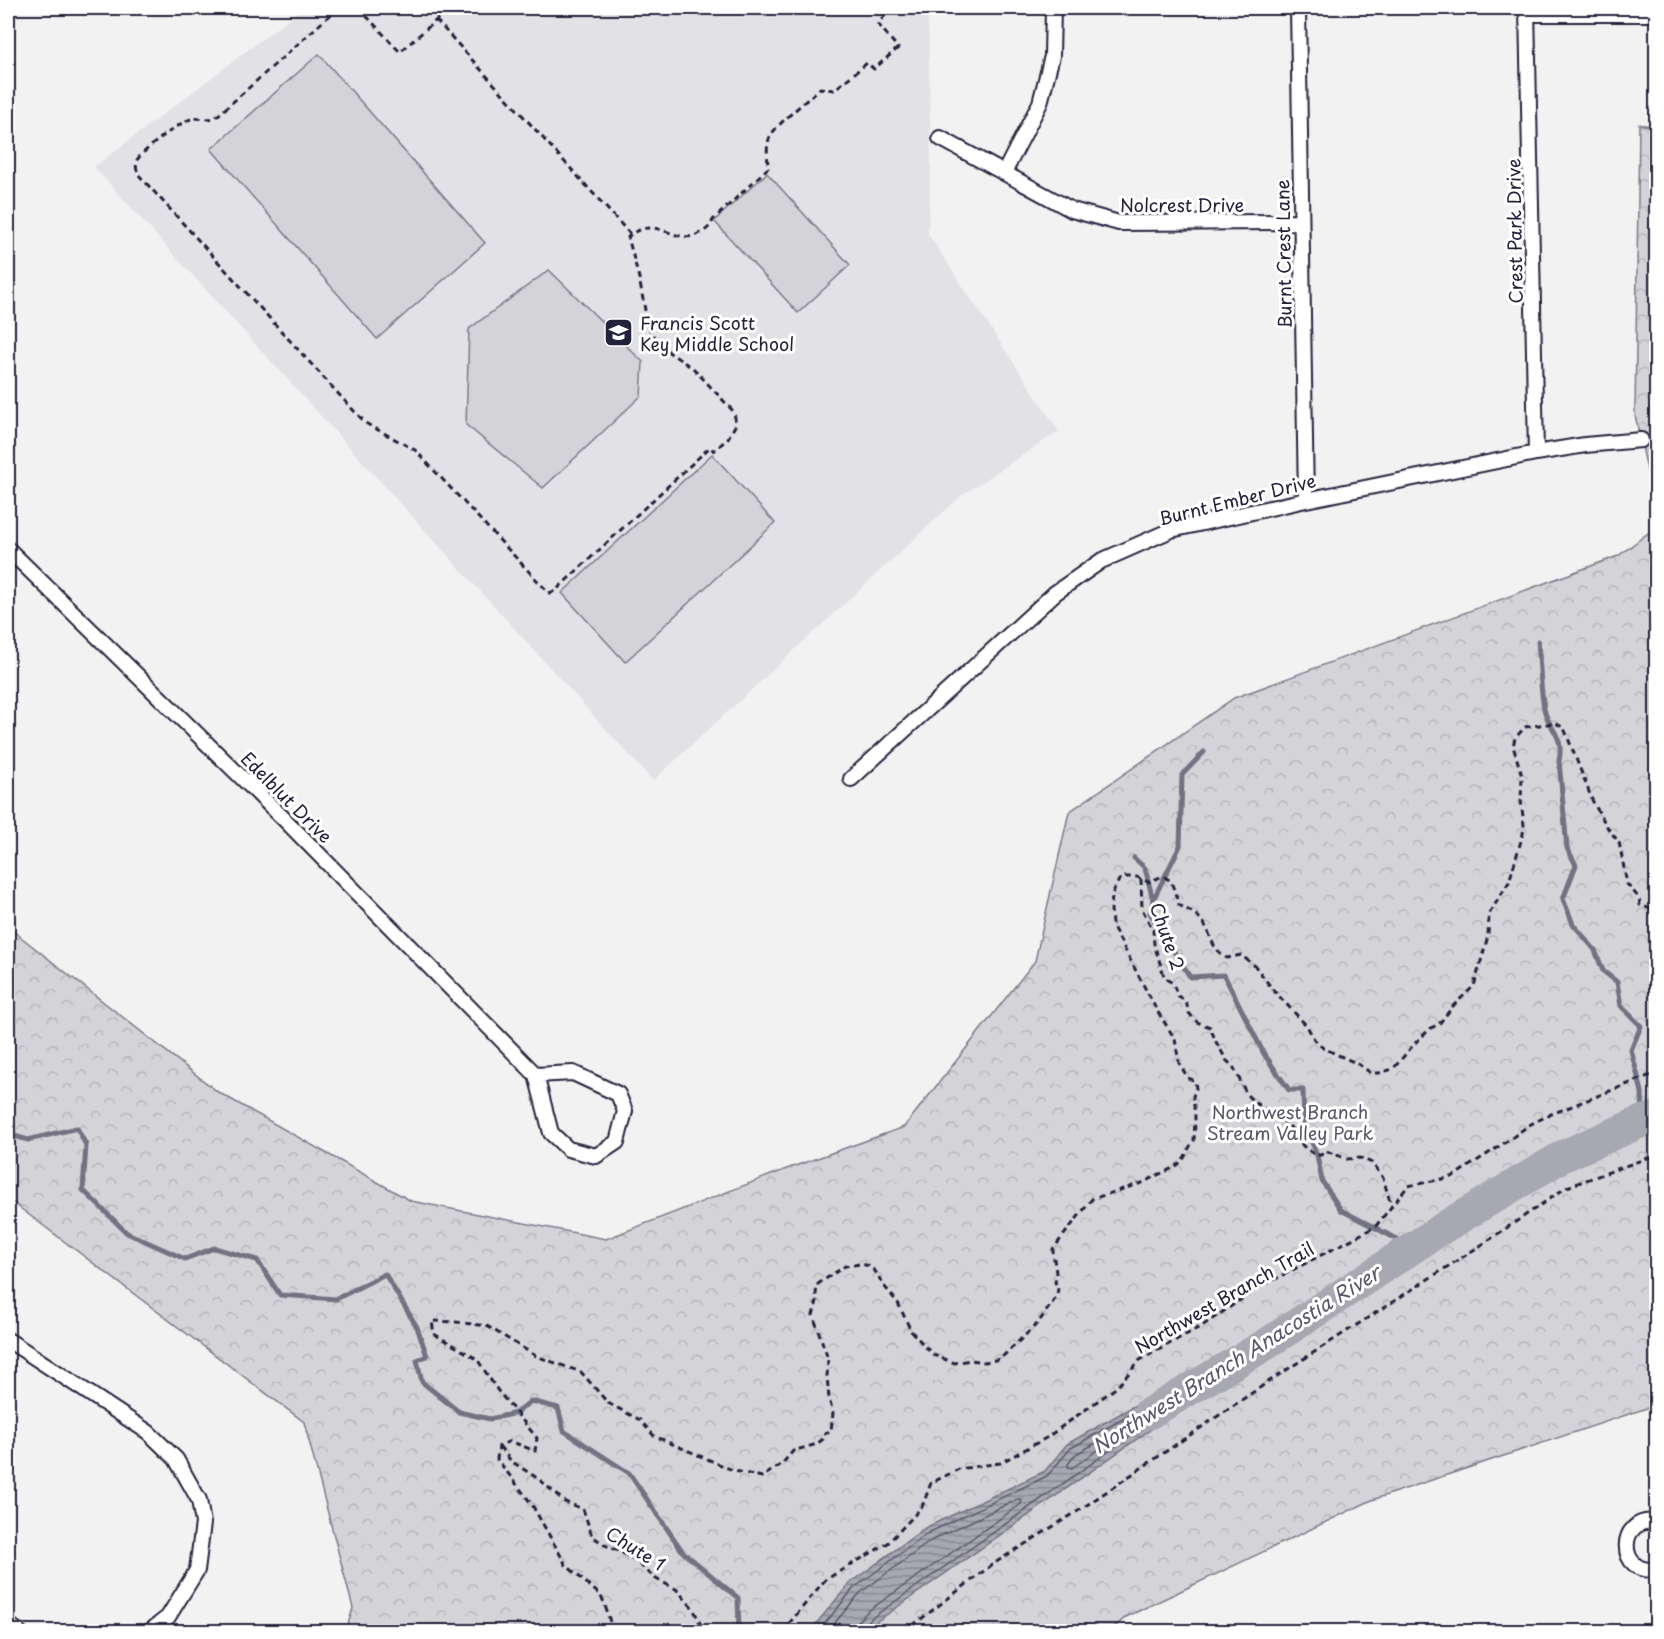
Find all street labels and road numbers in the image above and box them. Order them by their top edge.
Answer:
street label: Crest Park Drive [1499,158,1529,304]
street label: Burnt Crest Lane [1268,179,1298,329]
street label: Nolcrest Drive [1120,191,1244,218]
street label: Burnt Ember Drive [1156,466,1318,532]
street label: Edelblut Drive [235,745,339,849]
street label: Chute 2 [1144,899,1192,973]
street label: Northwest Branch Trail [1129,1235,1319,1359]
street label: Chute 1 [601,1519,671,1577]

